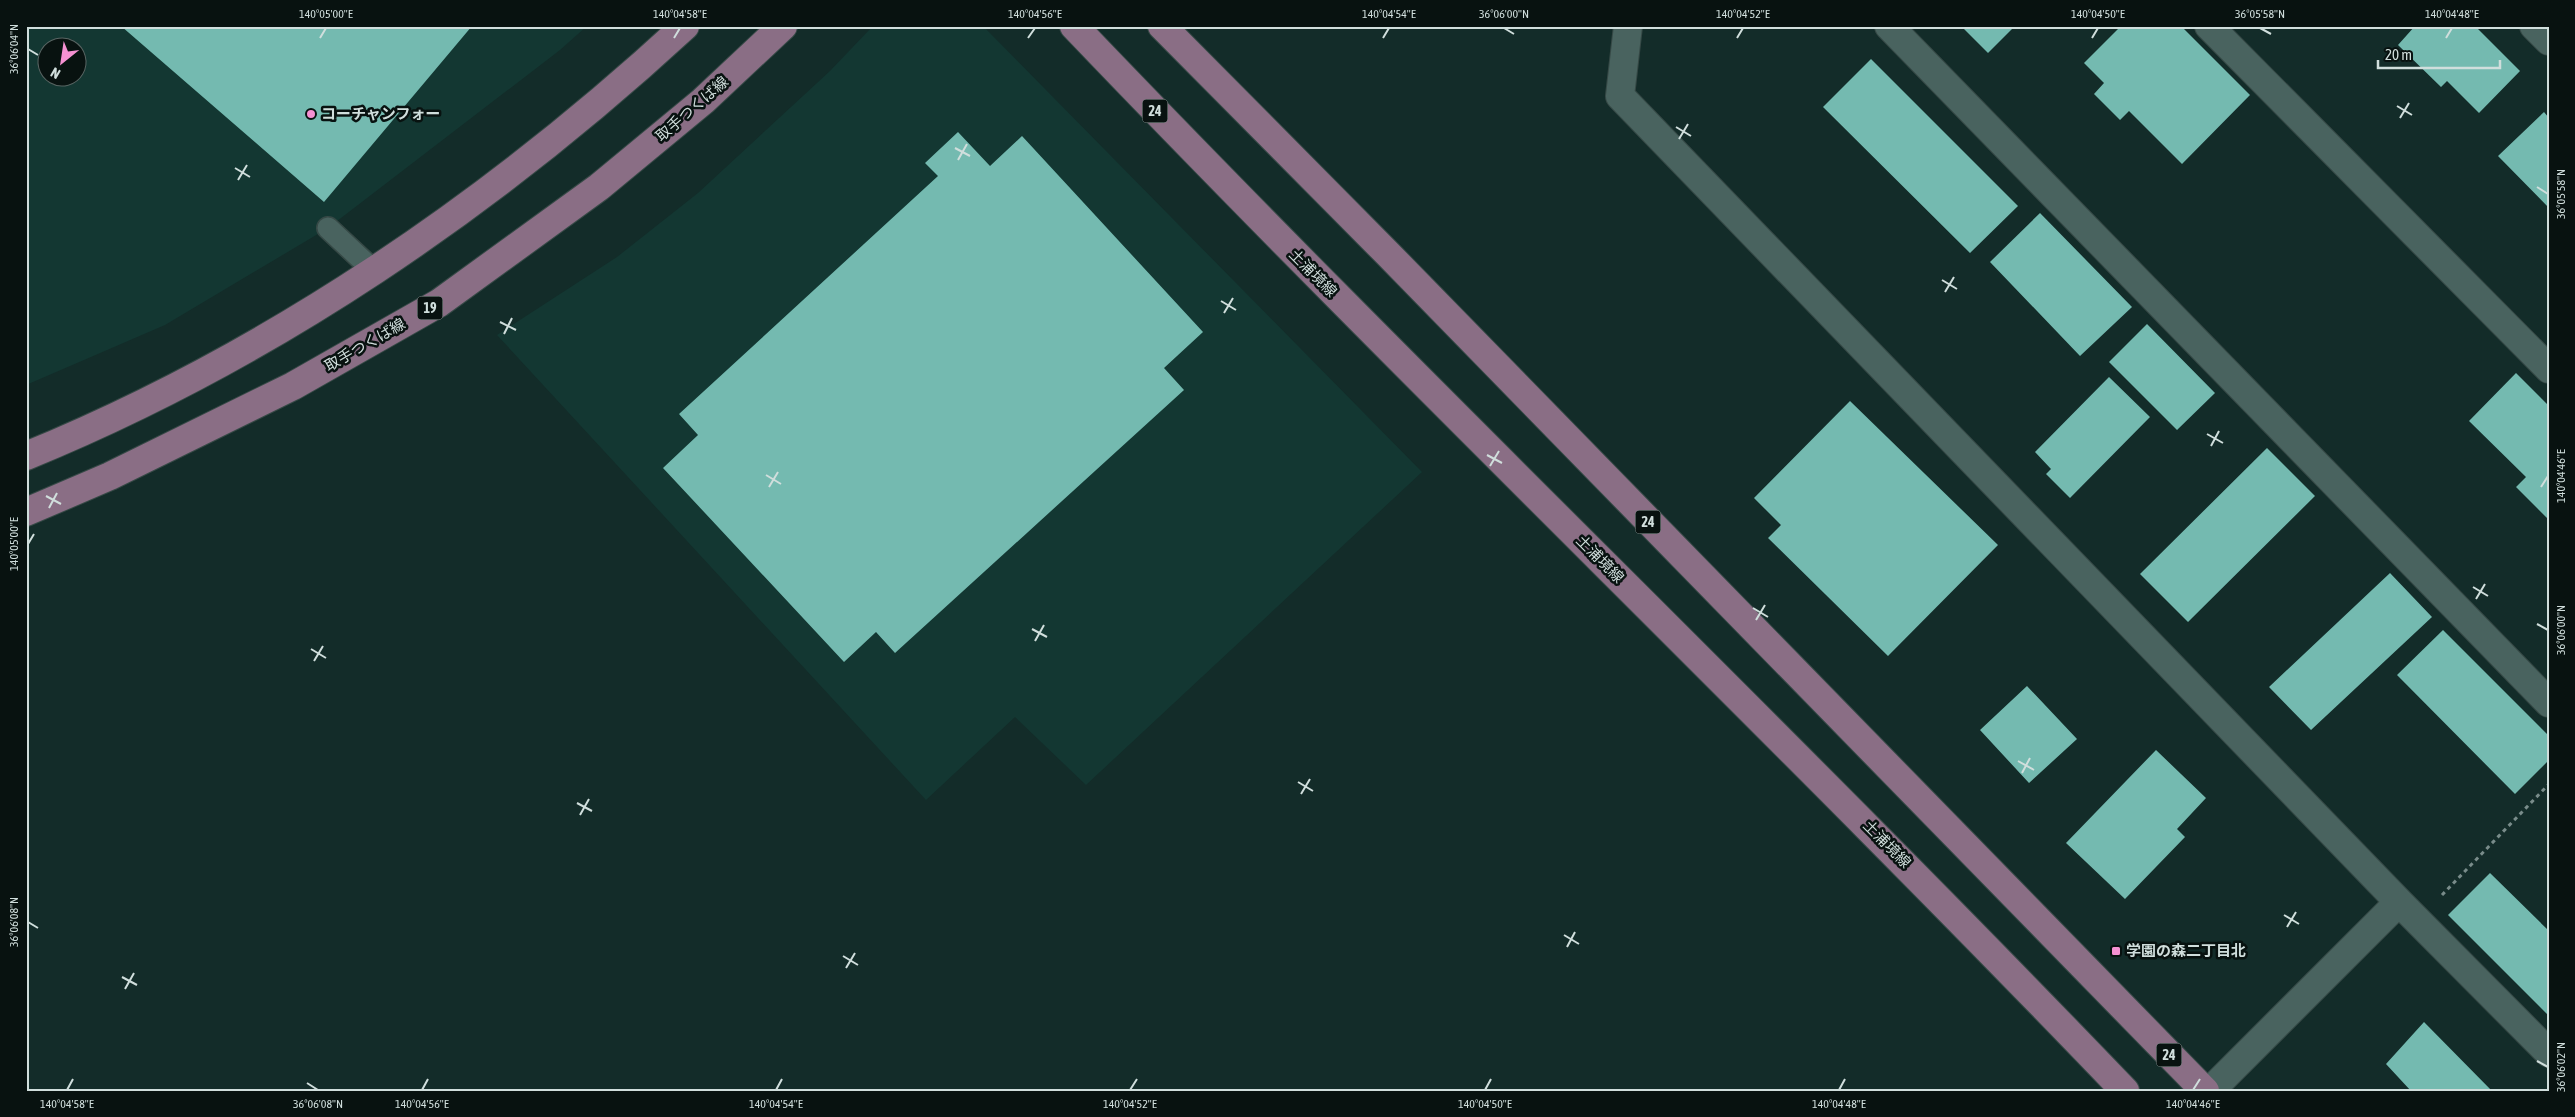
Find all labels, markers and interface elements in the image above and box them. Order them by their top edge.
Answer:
text: 140°05'00"E [299,7,353,21]
text: 140°04'58"E [653,7,707,21]
text: 140°04'56"E [1008,7,1062,21]
text: 140°04'54"E [1362,7,1416,21]
text: 36°06'00"N [1479,7,1529,21]
text: 140°04'52"E [1716,7,1770,21]
text: 140°04'50"E [2071,7,2125,21]
text: 36°05'58"N [2235,7,2285,21]
text: 140°04'48"E [2425,7,2479,21]
text: 36°06'04"N [7,24,21,74]
north arrow [38,38,88,88]
scale bar [2378,38,2500,70]
text: 20 m [2385,46,2412,63]
text: N [48,64,63,82]
street label: 取手つくば線 [652,73,731,145]
road number: 24 [1142,100,1168,122]
place label: コーチャンフォー [321,105,440,122]
marker: コーチャンフォー [305,108,317,120]
text: 36°05'58"N [2554,169,2568,219]
street label: 土浦境線 [1286,245,1341,300]
road number: 19 [418,296,442,320]
street label: 取手つくば線 [322,315,408,374]
text: 140°04'46"E [2554,449,2568,503]
road number: 24 [1636,511,1660,534]
text: 140°05'00"E [7,517,21,571]
street label: 土浦境線 [1573,531,1628,586]
text: 36°06'00"N [2554,605,2568,655]
street label: 土浦境線 [1860,816,1915,871]
text: 36°06'08"N [7,897,21,947]
place label: 学園の森二丁目北 [2126,942,2246,959]
marker: 学園の森二丁目北 [2110,945,2122,957]
text: 36°06'02"N [2554,1042,2568,1092]
road number: 24 [2156,1044,2182,1066]
text: 140°04'58"E [40,1097,94,1111]
text: 36°06'08"N [293,1097,343,1111]
text: 140°04'56"E [395,1097,449,1111]
text: 140°04'54"E [749,1097,803,1111]
text: 140°04'52"E [1103,1097,1157,1111]
text: 140°04'50"E [1458,1097,1512,1111]
text: 140°04'48"E [1812,1097,1866,1111]
text: 140°04'46"E [2166,1097,2220,1111]

